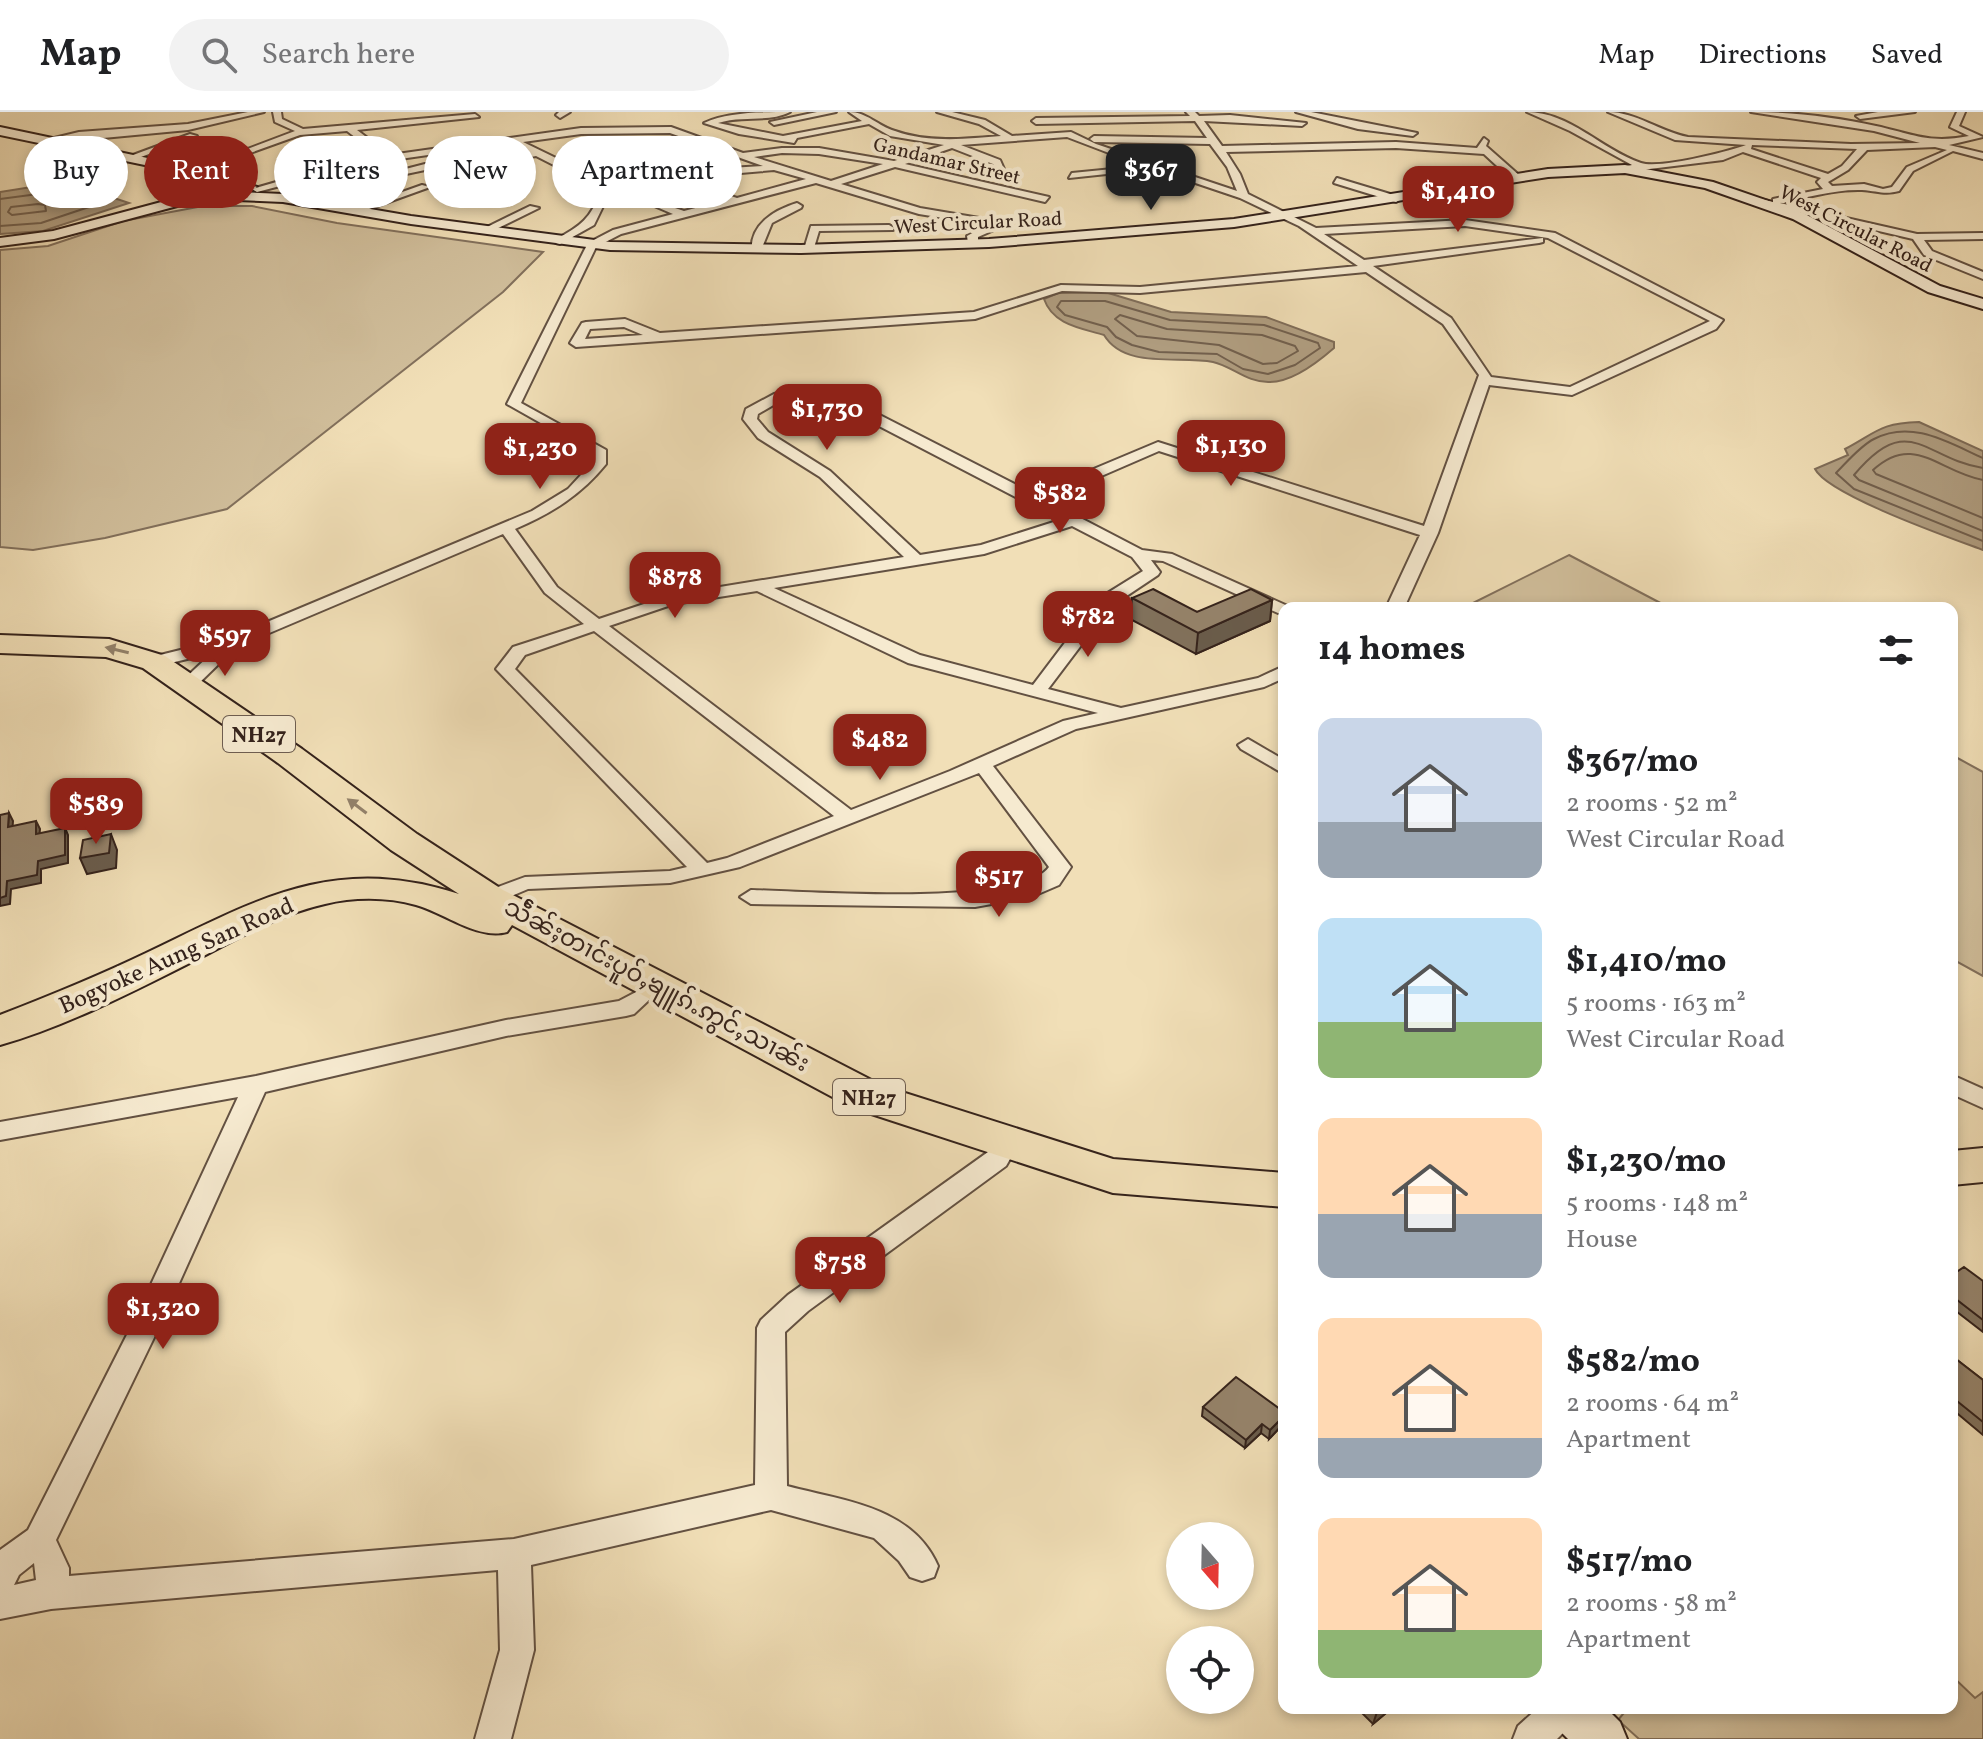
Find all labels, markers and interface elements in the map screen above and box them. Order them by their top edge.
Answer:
search box [169,19,729,91]
text: Map [40,29,121,82]
icon: search [197,33,241,77]
text: Search here [261,34,415,76]
text: Map [1599,36,1655,75]
text: Directions [1699,36,1827,75]
text: Saved [1871,36,1943,75]
street label: Gandamar Street [870,131,1023,192]
chip: Buy [24,136,128,208]
chip: Rent [144,136,258,208]
chip: Filters [274,136,408,208]
chip: New [424,136,536,208]
chip: Apartment [552,136,742,208]
pin: $367 [1104,144,1198,212]
text: $367 [1124,152,1178,188]
pin: $1,410 [1393,166,1523,234]
text: $1,410 [1421,174,1495,210]
street label: West Circular Road [1774,179,1937,281]
street label: West Circular Road [893,206,1063,242]
pin: $1,730 [762,384,892,452]
text: $1,730 [791,392,863,428]
pin: $1,130 [1166,420,1296,488]
pin: $1,230 [475,423,605,491]
text: $1,130 [1195,428,1267,464]
text: $1,230 [503,431,577,467]
pin: $582 [1013,467,1107,535]
text: $582 [1033,475,1087,511]
pin: $878 [628,552,722,620]
text: $878 [648,560,702,596]
pin: $782 [1041,591,1135,659]
text: $782 [1061,599,1115,635]
pin: $597 [178,610,272,678]
text: $597 [198,618,252,654]
text: 14 homes [1318,627,1465,674]
icon: filters [1874,628,1918,672]
one-way arrow [104,643,129,656]
pin: $482 [833,714,927,782]
road number: NH27 [223,716,295,752]
text: $482 [851,722,909,758]
text: $367/mo [1566,739,1698,786]
icon: home [1382,750,1478,846]
pin: $589 [49,778,143,846]
text: $589 [68,786,124,822]
text: 2 rooms · 52 m² [1566,786,1738,822]
one-way arrow [347,799,367,815]
text: West Circular Road [1566,822,1785,858]
pin: $517 [952,851,1046,919]
text: $517 [974,859,1024,895]
street label: Bogyoke Aung San Road [54,890,300,1024]
street label: သဵႅၼ်ႈတၢင်းပူဝ်ႇၶျူၵ်ႉဢွင်ႇသၢၼ်း [497,891,815,1082]
text: $1,410/mo [1566,939,1726,986]
icon: home [1382,950,1478,1046]
text: 5 rooms · 163 m² [1566,986,1746,1022]
text: West Circular Road [1566,1022,1785,1058]
road number: NH27 [833,1079,905,1115]
text: $1,230/mo [1566,1139,1726,1186]
icon: home [1382,1150,1478,1246]
text: 5 rooms · 148 m² [1566,1186,1748,1222]
text: House [1566,1222,1638,1258]
pin: $758 [793,1237,887,1305]
text: $758 [813,1245,867,1281]
pin: $1,320 [98,1283,228,1351]
text: $1,320 [126,1291,200,1327]
text: $582/mo [1566,1339,1700,1386]
icon: home [1382,1350,1478,1446]
text: 2 rooms · 64 m² [1566,1386,1739,1422]
text: Apartment [1566,1422,1691,1458]
north arrow [1166,1522,1254,1610]
map controls [1166,1522,1254,1714]
text: $517/mo [1566,1539,1692,1586]
icon: home [1382,1550,1478,1646]
text: 2 rooms · 58 m² [1566,1586,1737,1622]
text: Apartment [1566,1622,1691,1658]
button: locate [1166,1626,1254,1714]

